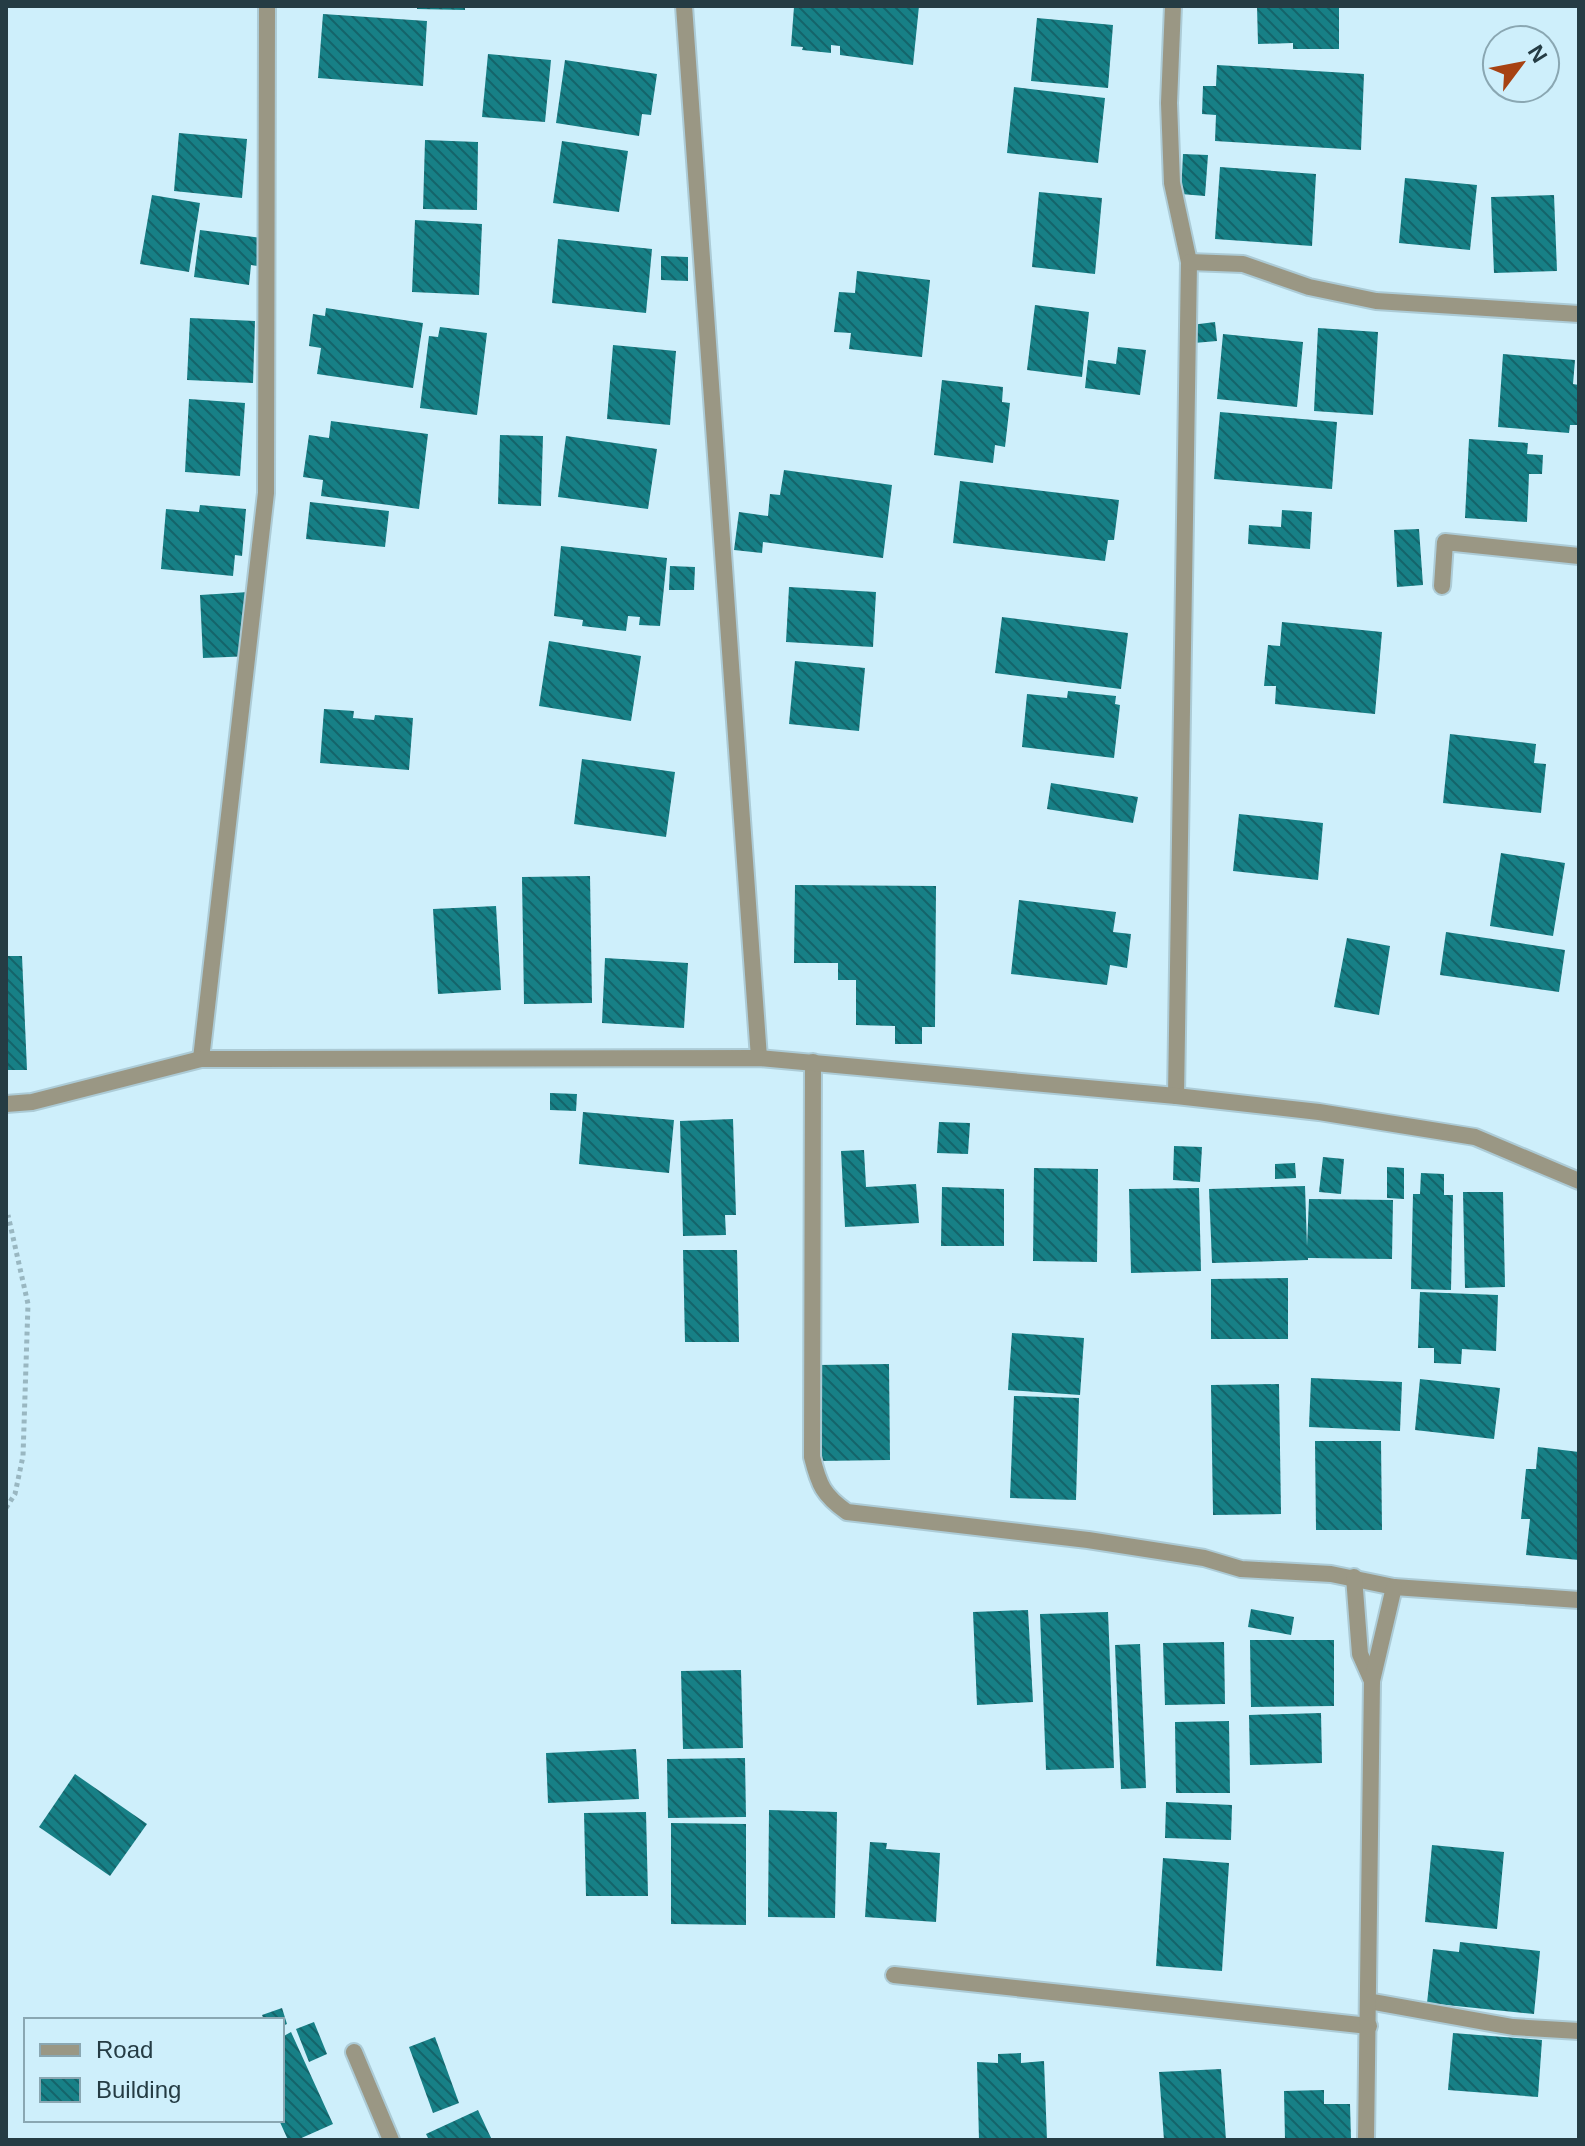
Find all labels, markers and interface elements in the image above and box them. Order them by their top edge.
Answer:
north arrow [1481,24,1561,104]
text: N [1523,40,1552,67]
legend [24,2018,284,2122]
text: Road [96,2036,153,2063]
text: Building [96,2076,181,2103]

